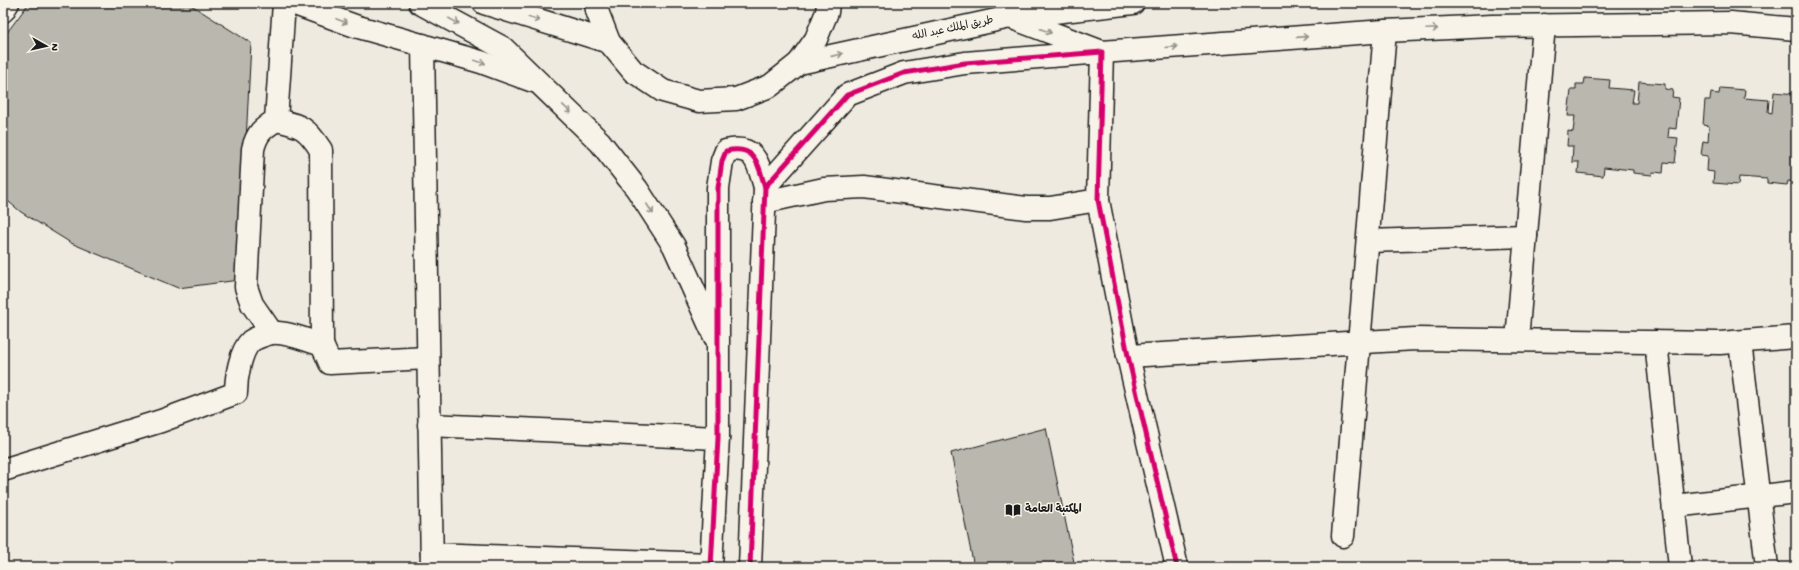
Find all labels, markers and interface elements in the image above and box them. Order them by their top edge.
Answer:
street label: طريق الملك عبد الله [911,14,995,43]
one-way arrow [528,16,541,23]
one-way arrow [336,18,349,25]
one-way arrow [448,18,460,26]
one-way arrow [1425,25,1438,33]
north arrow [26,26,66,66]
one-way arrow [1040,27,1052,35]
one-way arrow [1295,34,1308,41]
text: N [47,43,60,52]
one-way arrow [1165,43,1178,50]
one-way arrow [831,50,844,58]
one-way arrow [474,58,486,66]
one-way arrow [562,104,572,114]
one-way arrow [646,203,654,214]
library icon: المكتبة العامة [1004,501,1022,519]
place label: المكتبة العامة [1025,503,1082,516]

